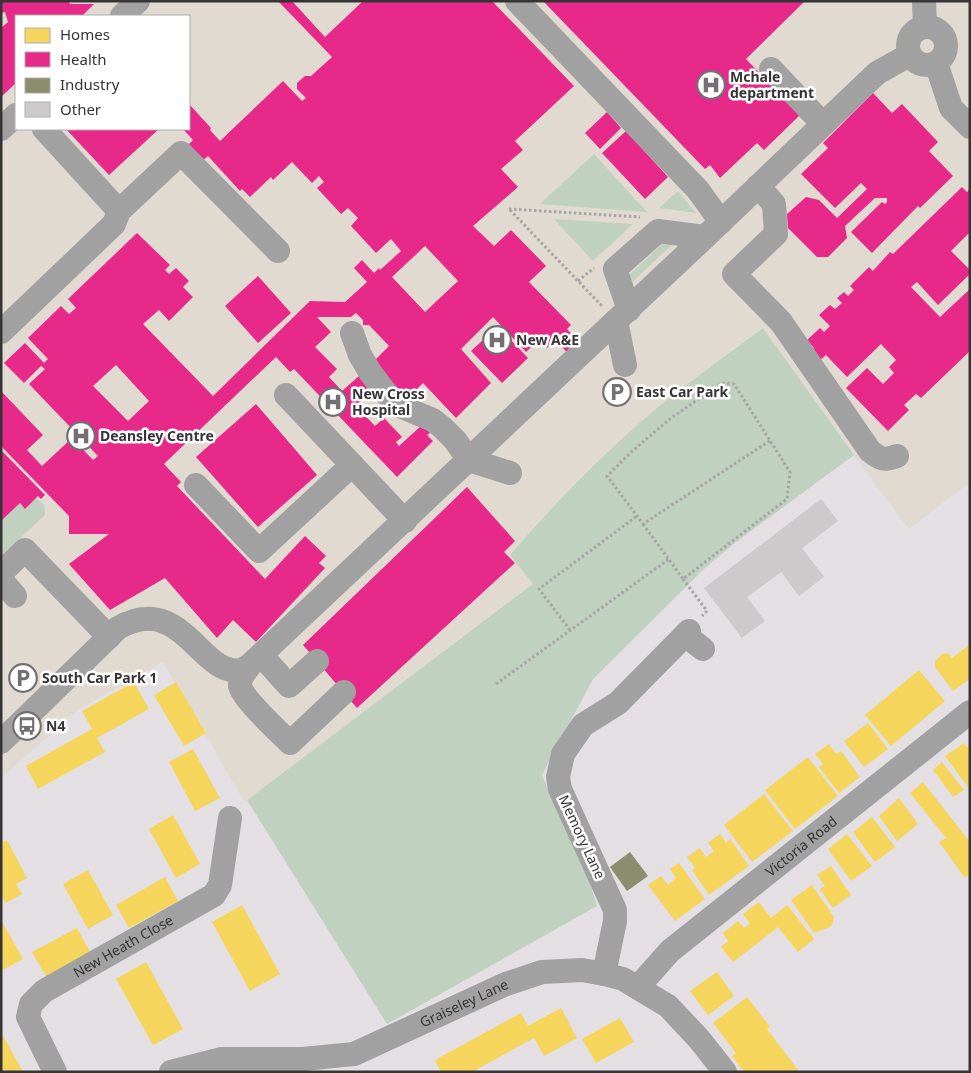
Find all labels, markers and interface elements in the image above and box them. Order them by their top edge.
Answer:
legend [15,15,190,130]
text: Homes [60,24,110,44]
text: Health [60,49,107,69]
place label: Mchale department [730,67,814,102]
hospital icon: Mchale department [696,70,726,100]
text: Industry [60,74,120,94]
text: Other [60,99,101,119]
hospital icon: New A&E [482,325,512,355]
place label: New A&E [516,330,579,349]
parking icon: East Car Park [602,377,632,407]
place label: East Car Park [636,382,729,401]
place label: New Cross Hospital [352,384,425,419]
hospital icon: New Cross Hospital [318,387,348,417]
hospital icon: Deansley Centre [66,421,96,451]
place label: Deansley Centre [100,426,214,445]
parking icon: South Car Park 1 [8,663,38,693]
place label: South Car Park 1 [42,668,157,687]
bus stop icon: N4 [12,711,42,741]
place label: N4 [46,716,65,735]
street label: Memory Lane [555,792,610,882]
street label: Victoria Road [761,812,841,881]
street label: New Heath Close [70,910,177,982]
street label: Graiseley Lane [416,974,511,1032]

